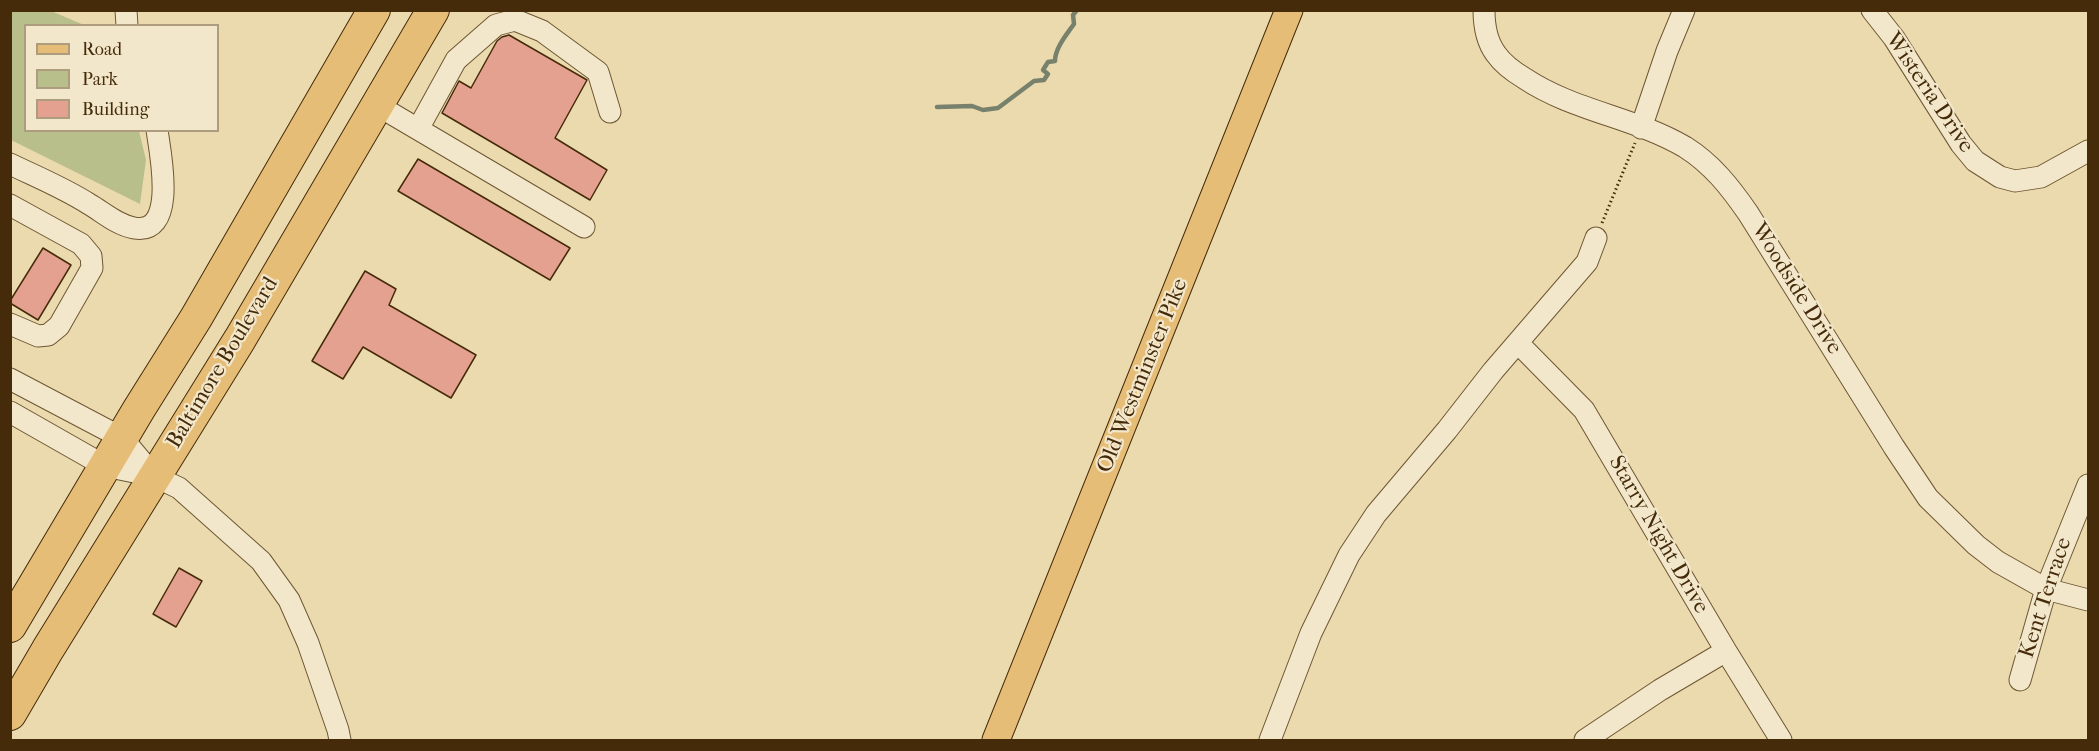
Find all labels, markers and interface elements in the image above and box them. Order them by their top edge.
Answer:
legend [24,24,219,132]
street label: Wisteria Drive [1879,28,1979,158]
text: Road [82,39,122,60]
text: Park [82,69,118,90]
text: Building [82,99,149,120]
street label: Woodside Drive [1745,218,1847,360]
street label: Baltimore Boulevard [161,273,285,453]
street label: Old Westminster Pike [1092,275,1194,477]
street label: Starry Night Drive [1602,451,1714,619]
street label: Kent Terrace [2014,534,2078,662]

